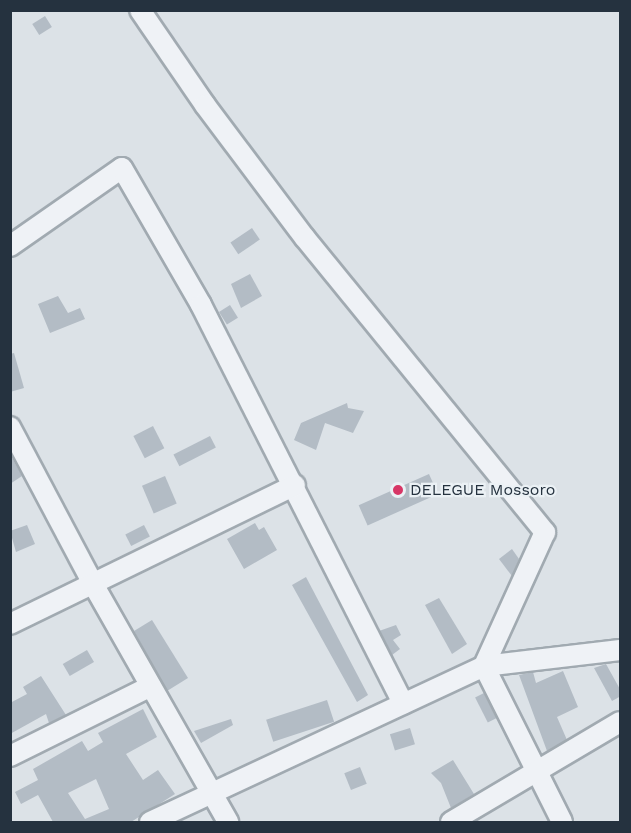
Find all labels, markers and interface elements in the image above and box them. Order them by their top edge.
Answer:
place label: DELEGUE Mossoro [410,480,555,500]
marker: DELEGUE Mossoro [391,483,405,497]

